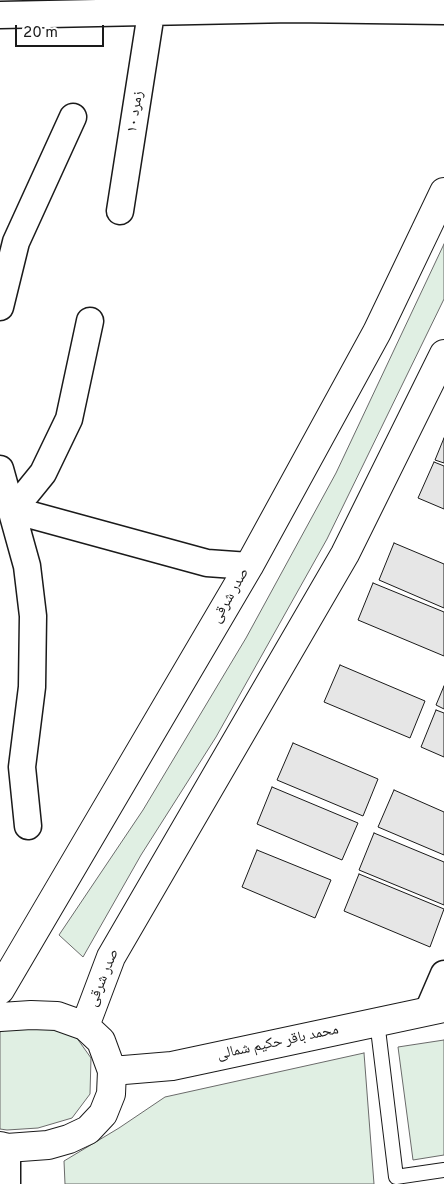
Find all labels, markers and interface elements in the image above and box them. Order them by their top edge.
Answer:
scale bar [18,15,106,47]
text: 20 m [23,24,58,43]
street label: زمرد ۱۰ [124,90,148,134]
street label: صدر شرقی [208,565,254,627]
street label: صدر شرقی [84,946,124,1010]
street label: محمد باقر حکیم شمالی [215,1021,341,1065]

